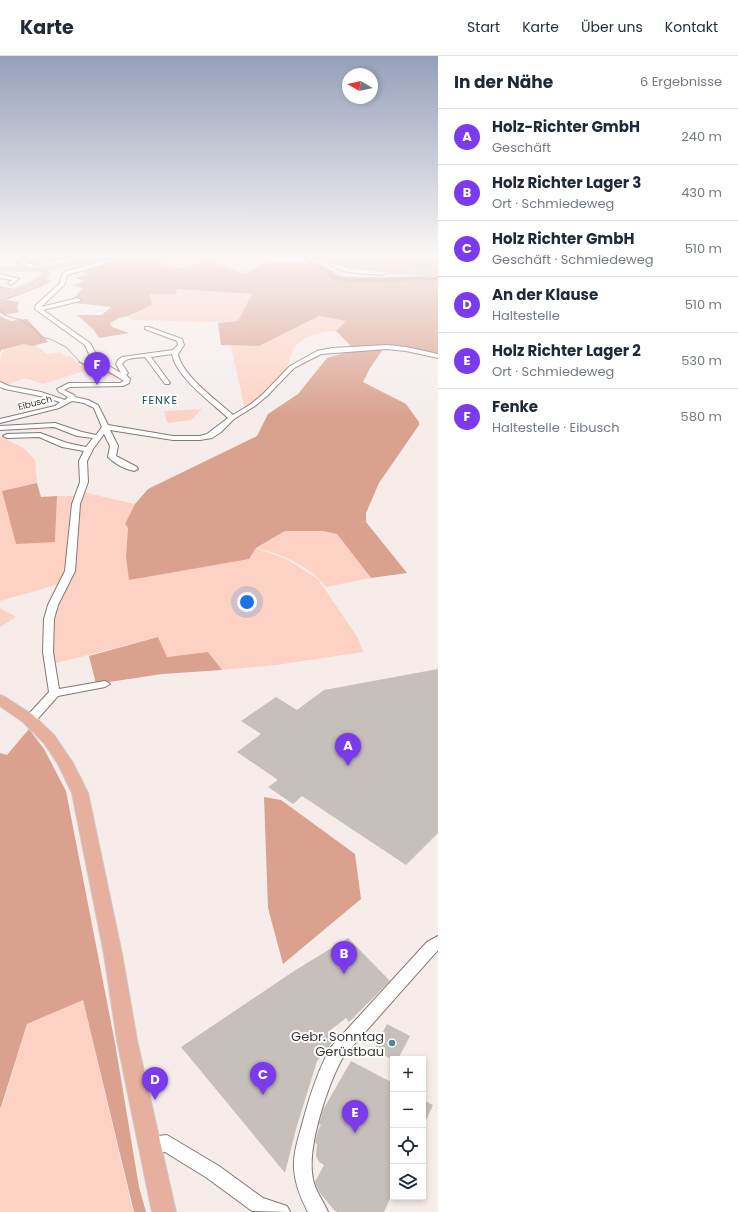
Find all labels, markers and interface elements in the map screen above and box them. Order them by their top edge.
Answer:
text: Karte [20,14,74,41]
text: Start [467,17,500,37]
text: Karte [522,17,559,37]
text: Über uns [581,17,643,37]
text: Kontakt [665,17,718,37]
north arrow [342,68,378,104]
text: In der Nähe [454,70,553,94]
text: 6 Ergebnisse [640,72,722,91]
text: Holz-Richter GmbH [492,116,640,137]
text: A [462,127,472,146]
text: 240 m [681,127,722,146]
text: Geschäft [492,138,551,157]
text: Holz Richter Lager 3 [492,172,641,193]
text: B [463,183,471,202]
text: 430 m [681,183,722,202]
text: Ort · Schmiedeweg [492,194,614,213]
text: Holz Richter GmbH [492,228,634,249]
text: C [462,239,472,258]
text: 510 m [685,239,722,258]
text: Geschäft · Schmiedeweg [492,250,654,269]
text: An der Klause [492,284,598,305]
text: D [462,295,472,314]
text: 510 m [685,295,722,314]
text: Haltestelle [492,306,560,325]
text: Holz Richter Lager 2 [492,340,641,361]
text: E [463,351,471,370]
text: 530 m [681,351,722,370]
pin: F [84,352,110,385]
text: Ort · Schmiedeweg [492,362,614,381]
district label: FENKE [142,392,178,408]
street label: Eibusch [17,393,53,413]
text: Fenke [492,396,538,417]
text: F [463,407,471,426]
text: 580 m [681,407,722,426]
text: Haltestelle · Eibusch [492,418,619,437]
your location [237,592,257,612]
pin: A [335,733,361,766]
pin: B [331,941,357,974]
place label: Gebr. Sonntag Gerüstbau [291,1027,384,1061]
marker: Gebr. Sonntag Gerüstbau [387,1038,397,1048]
map controls [390,1056,426,1200]
button: + [390,1056,426,1092]
pin: C [250,1062,276,1095]
pin: D [142,1067,168,1100]
button: − [390,1092,426,1128]
pin: E [342,1100,368,1133]
button: locate [390,1128,426,1164]
button: layers [390,1164,426,1200]

